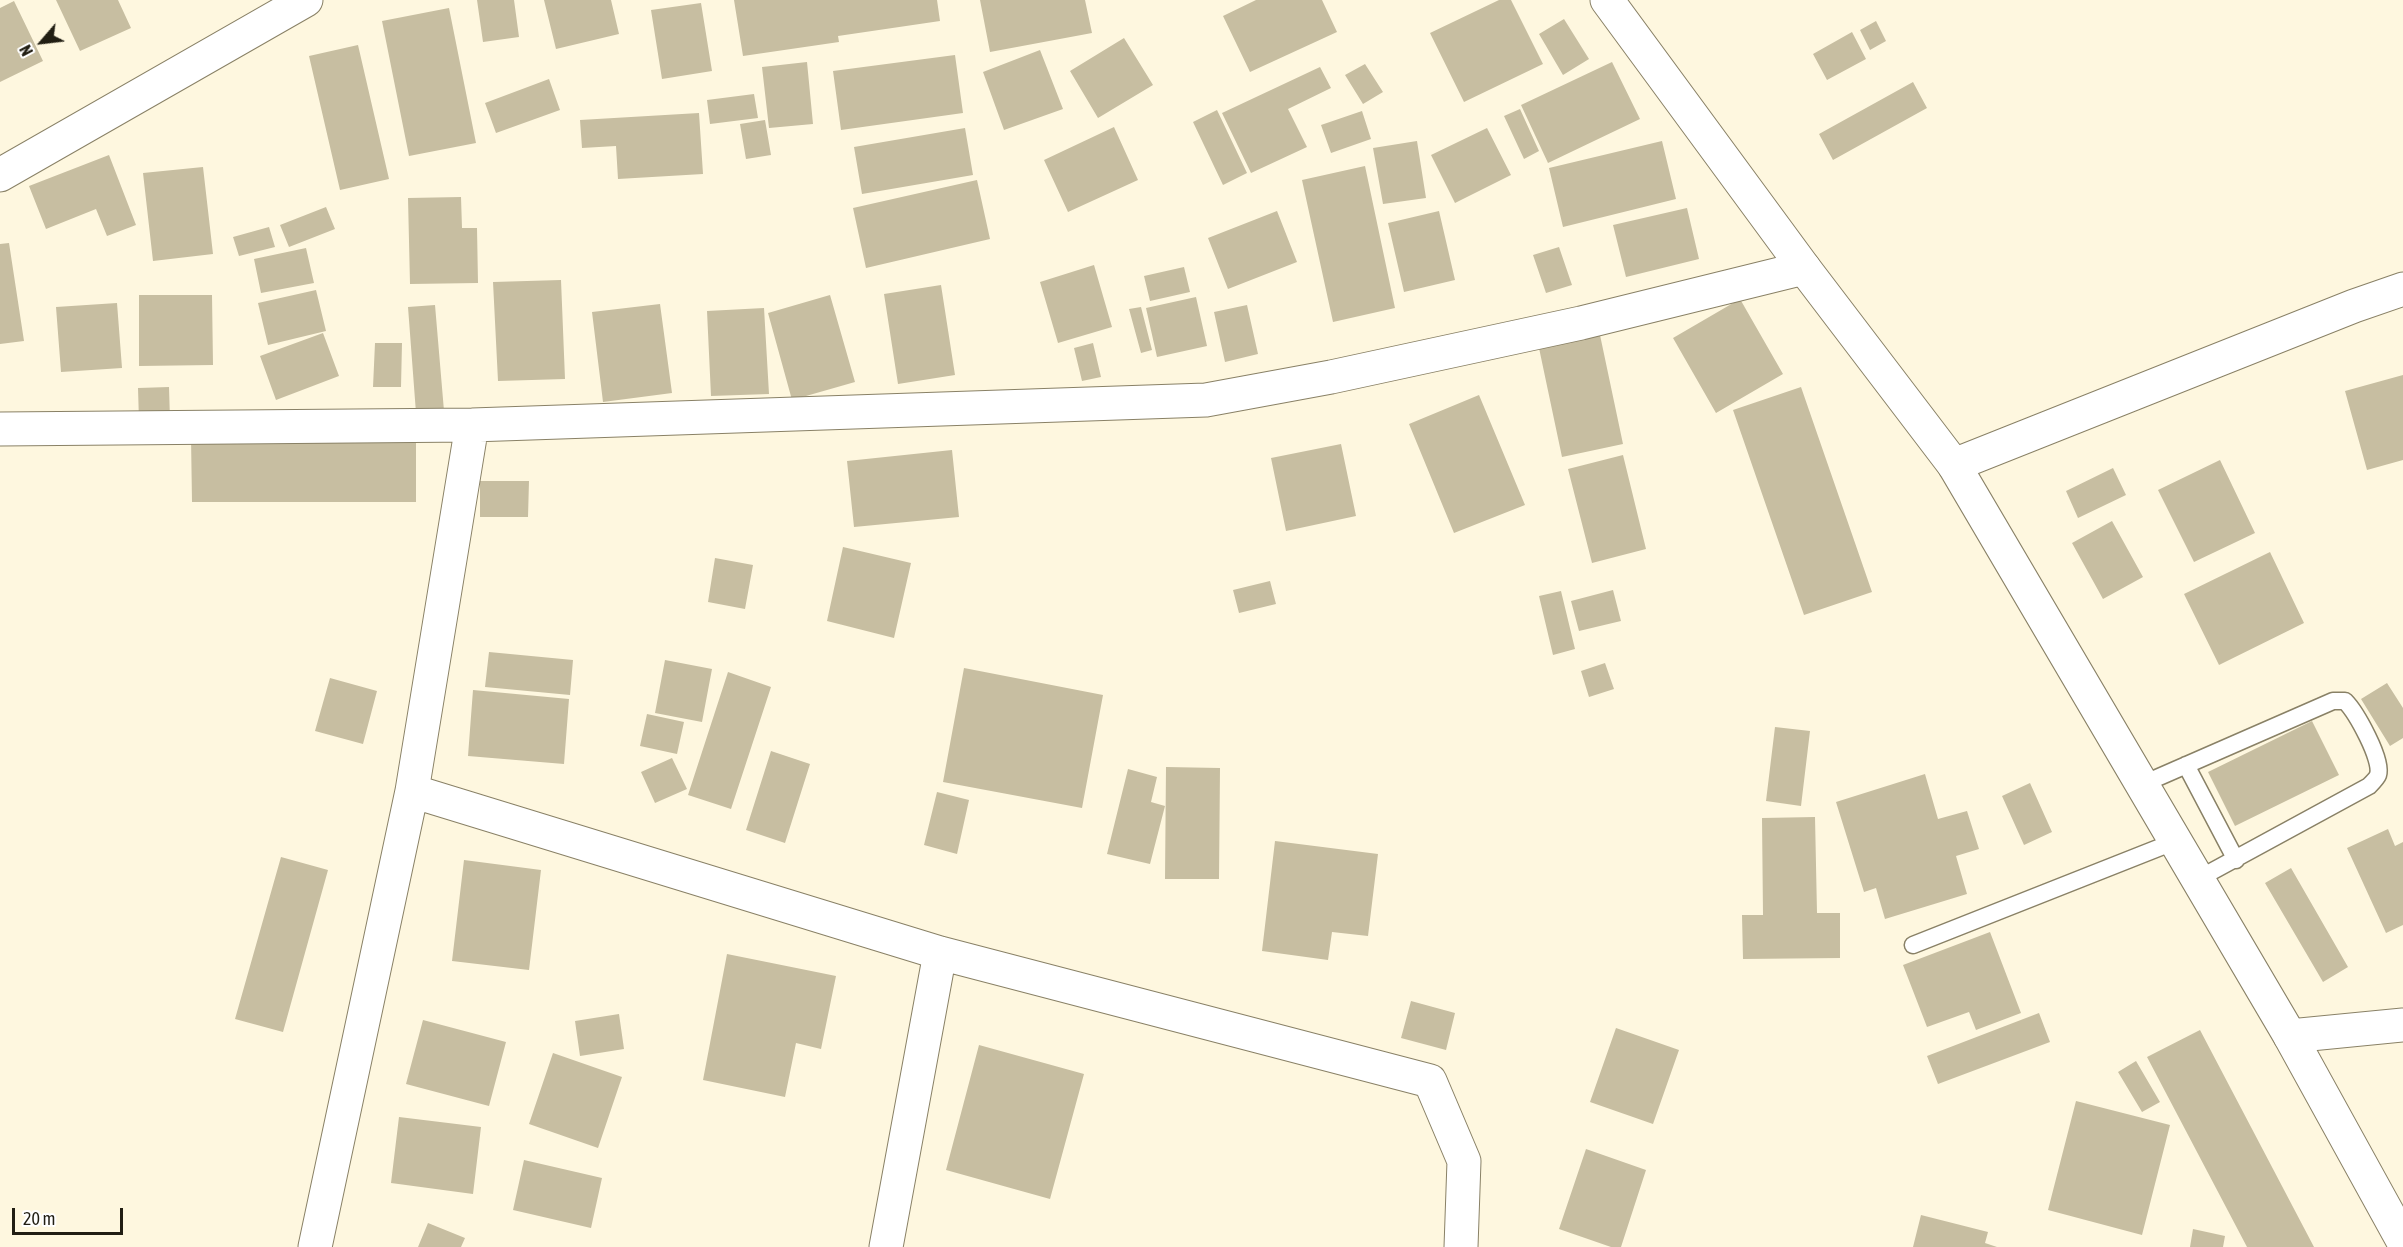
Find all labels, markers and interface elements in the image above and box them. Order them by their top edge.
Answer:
north arrow [12,12,72,72]
text: N [16,42,36,59]
scale bar [15,1196,126,1234]
text: 20 m [23,1208,55,1229]

